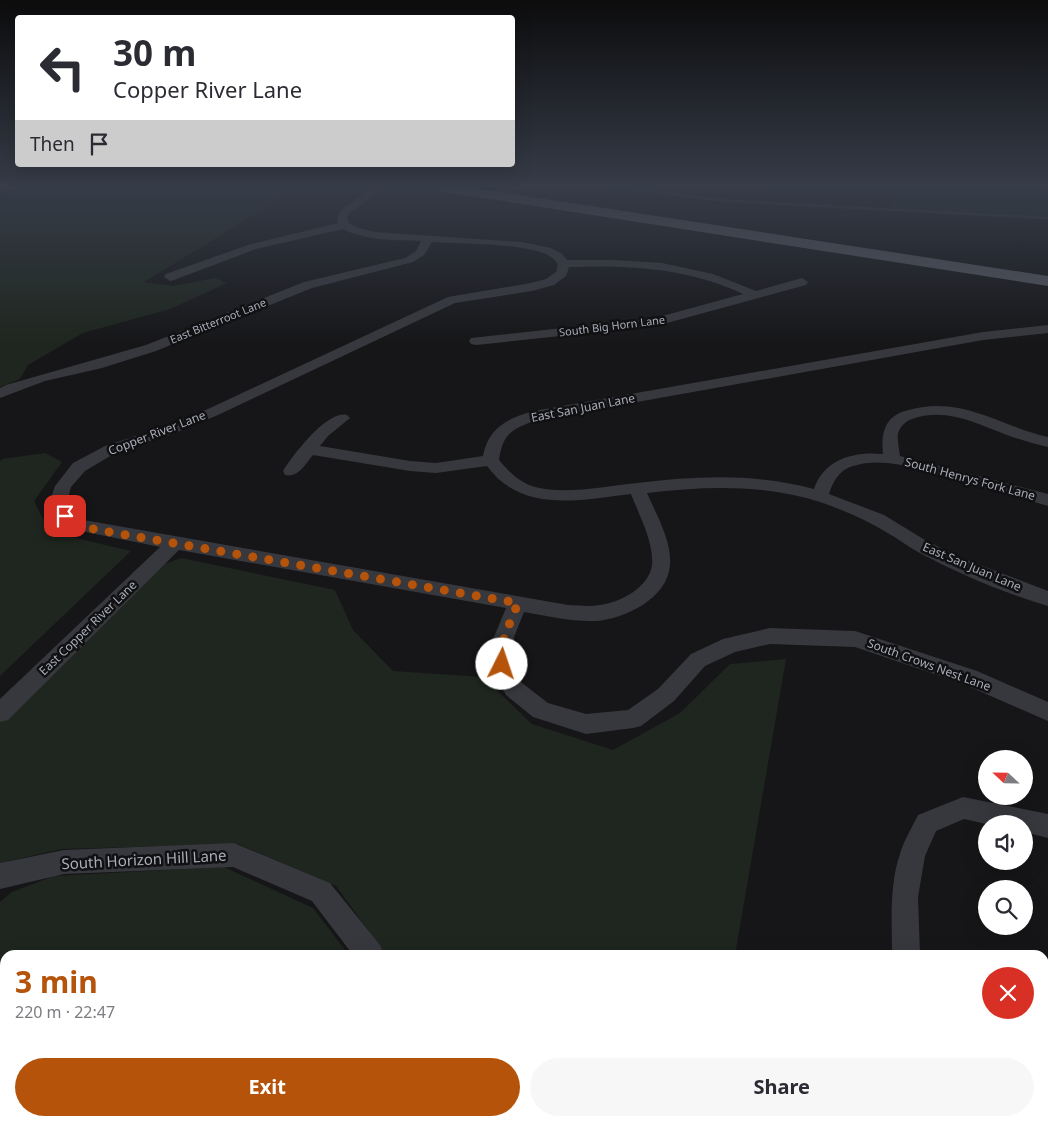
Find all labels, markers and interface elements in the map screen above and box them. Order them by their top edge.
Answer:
text: 30 m [113,29,196,76]
icon: left [30,35,95,100]
text: Copper River Lane [113,74,302,104]
icon: arrive [85,130,113,158]
text: Then [30,131,75,157]
street label: East Bitterroot Lane [167,294,268,347]
street label: South Big Horn Lane [558,312,666,339]
street label: East San Juan Lane [529,389,637,426]
street label: Copper River Lane [106,406,208,459]
street label: South Henrys Fork Lane [903,453,1037,504]
pin [44,495,86,537]
icon: arrive [51,502,79,530]
street label: East San Juan Lane [920,538,1024,595]
street label: East Copper River Lane [35,576,140,679]
street label: South Crows Nest Lane [865,634,993,695]
position arrow [475,637,527,689]
north arrow [978,750,1032,805]
map controls [978,750,1033,935]
button: sound [978,815,1033,870]
street label: South Horizon Hill Lane [61,845,227,873]
button: search [978,880,1033,935]
text: 3 min [15,961,98,1002]
button: close [982,967,1034,1019]
text: 220 m · 22:47 [15,1001,115,1023]
button: Exit [15,1058,520,1116]
button: Share [530,1058,1034,1116]

